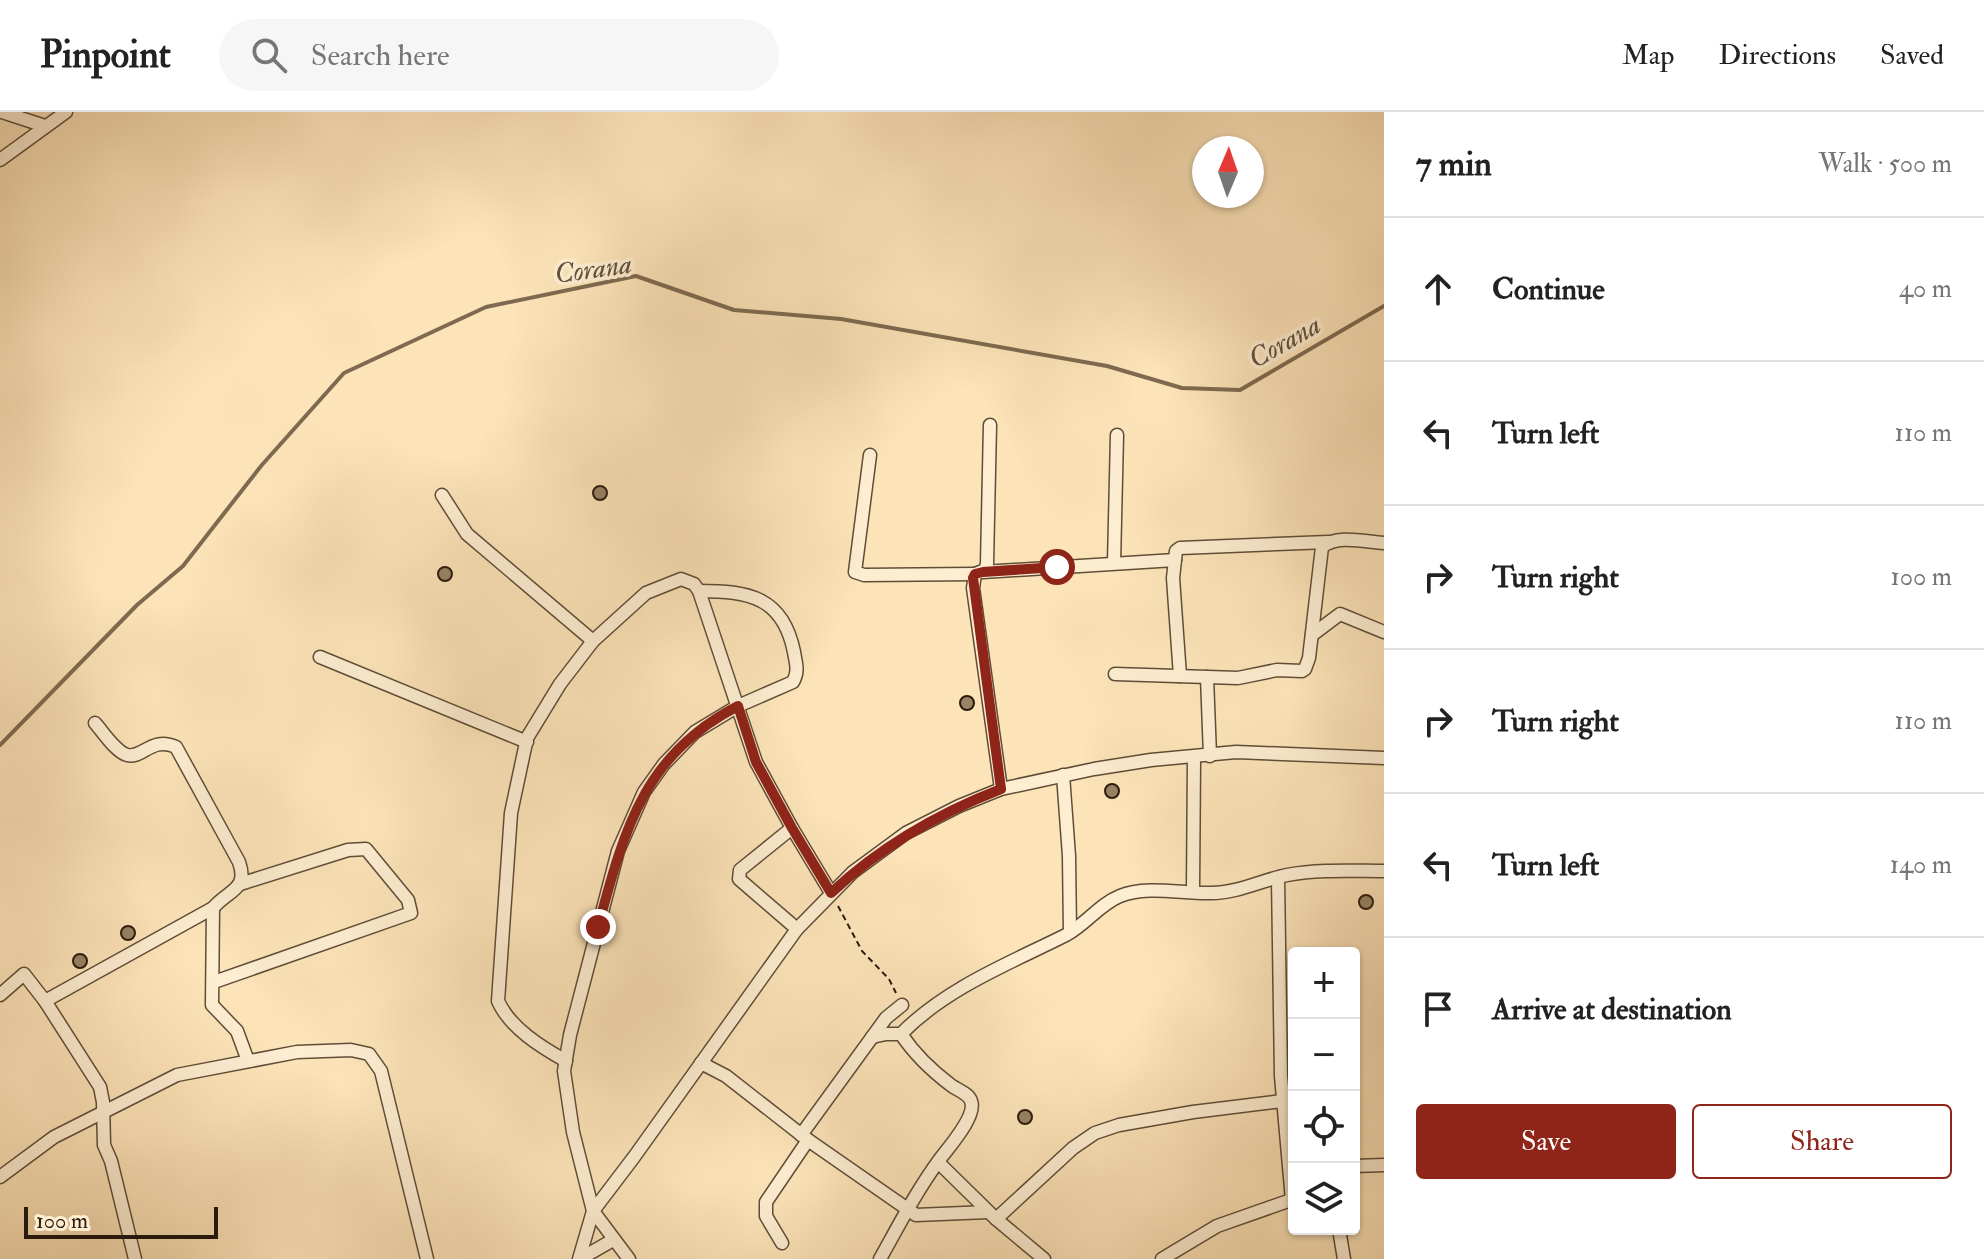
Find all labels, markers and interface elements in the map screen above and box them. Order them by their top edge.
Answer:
search box [219,19,779,91]
text: Pinpoint [40,31,171,79]
icon: search [247,33,291,77]
text: Search here [311,37,450,74]
text: Map [1622,38,1675,73]
text: Directions [1719,38,1836,73]
text: Saved [1880,38,1944,73]
north arrow [1192,136,1264,208]
text: 7 min [1416,143,1492,186]
text: Walk · 500 m [1818,148,1952,180]
water label: Corana [552,247,634,292]
icon: ahead [1416,267,1460,311]
text: Continue [1492,271,1605,308]
text: 40 m [1899,273,1952,305]
water label: Corana [1242,308,1327,377]
icon: left [1416,411,1460,455]
text: Turn left [1492,415,1599,452]
text: 110 m [1895,417,1952,449]
route start [1039,549,1075,585]
icon: right [1416,555,1460,599]
text: Turn right [1492,559,1619,596]
text: 100 m [1891,561,1952,593]
icon: right [1416,699,1460,743]
text: Turn right [1492,703,1619,740]
text: 110 m [1895,705,1952,737]
icon: left [1416,843,1460,887]
text: Turn left [1492,847,1599,884]
text: 140 m [1890,849,1952,881]
route end [580,909,616,945]
map controls [1288,947,1360,1235]
button: + [1288,947,1360,1019]
icon: arrive [1416,987,1460,1031]
text: Arrive at destination [1492,991,1732,1028]
button: − [1288,1019,1360,1091]
button: locate [1288,1091,1360,1163]
button: Save [1416,1104,1676,1179]
button: Share [1692,1104,1952,1179]
button: layers [1288,1163,1360,1235]
scale bar [24,1203,218,1239]
text: 100 m [36,1207,88,1235]

